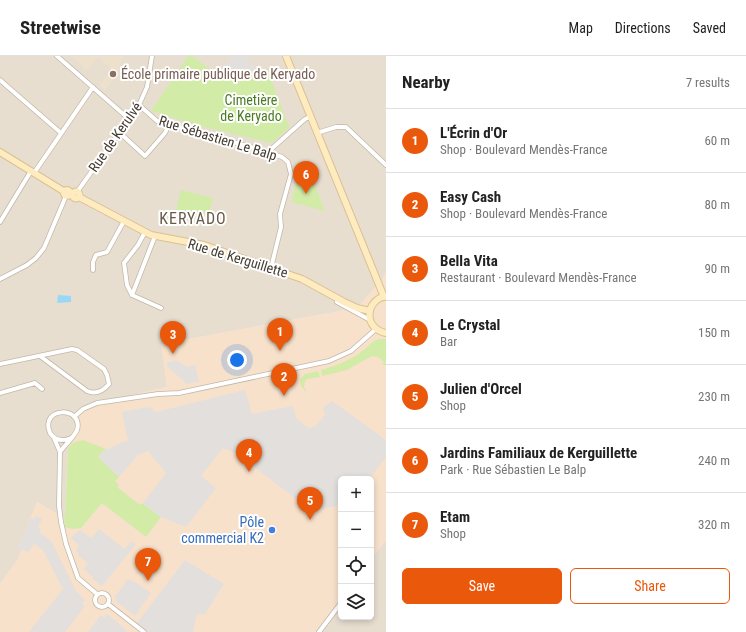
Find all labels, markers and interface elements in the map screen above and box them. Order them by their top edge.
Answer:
text: Streetwise [20,16,101,39]
text: Map [569,20,593,36]
text: Directions [615,20,671,36]
text: Saved [693,20,726,36]
place label: École primaire publique de Keryado [121,65,315,82]
marker: École primaire publique de Keryado [108,69,118,79]
text: Nearby [402,72,450,92]
text: 7 results [686,75,730,90]
park label: Cimetière de Keryado [220,92,282,124]
street label: Rue de Kerulvé [85,99,145,175]
street label: Rue Sébastien Le Balp [157,112,279,164]
text: L'Écrin d'Or [440,124,507,142]
text: 1 [412,133,418,148]
text: 60 m [704,133,730,148]
text: Shop · Boulevard Mendès-France [440,142,607,157]
pin: 6 [293,161,319,194]
text: Easy Cash [440,188,501,206]
text: 2 [412,197,418,212]
text: 80 m [704,197,730,212]
text: Shop · Boulevard Mendès-France [440,206,607,221]
district label: KERYADO [159,209,227,228]
street label: Rue de Kerguillette [186,235,290,281]
text: Bella Vita [440,252,498,270]
text: 3 [412,261,418,276]
text: 90 m [704,261,730,276]
text: Restaurant · Boulevard Mendès-France [440,270,637,285]
text: Le Crystal [440,316,500,334]
pin: 1 [267,318,293,351]
pin: 3 [160,321,186,354]
text: 4 [412,325,418,340]
text: 150 m [698,325,730,340]
text: Bar [440,334,457,349]
your location [227,350,247,370]
pin: 2 [271,363,297,396]
text: Julien d'Orcel [440,380,522,398]
text: 5 [412,389,418,404]
text: 230 m [698,389,730,404]
text: Shop [440,398,466,413]
pin: 4 [236,439,262,472]
text: Jardins Familiaux de Kerguillette [440,444,637,462]
text: 6 [412,453,418,468]
text: 240 m [698,453,730,468]
text: Park · Rue Sébastien Le Balp [440,462,586,477]
map controls [338,476,374,620]
button: + [338,476,374,512]
pin: 5 [297,487,323,520]
text: Etam [440,508,470,526]
button: − [338,512,374,548]
place label: Pôle commercial K2 [181,514,264,546]
text: 7 [412,517,418,532]
text: 320 m [698,517,730,532]
marker: Pôle commercial K2 [267,525,277,535]
text: Shop [440,526,466,541]
pin: 7 [135,548,161,581]
button: locate [338,548,374,584]
button: Save [402,568,562,604]
button: Share [570,568,730,604]
button: layers [338,584,374,620]

